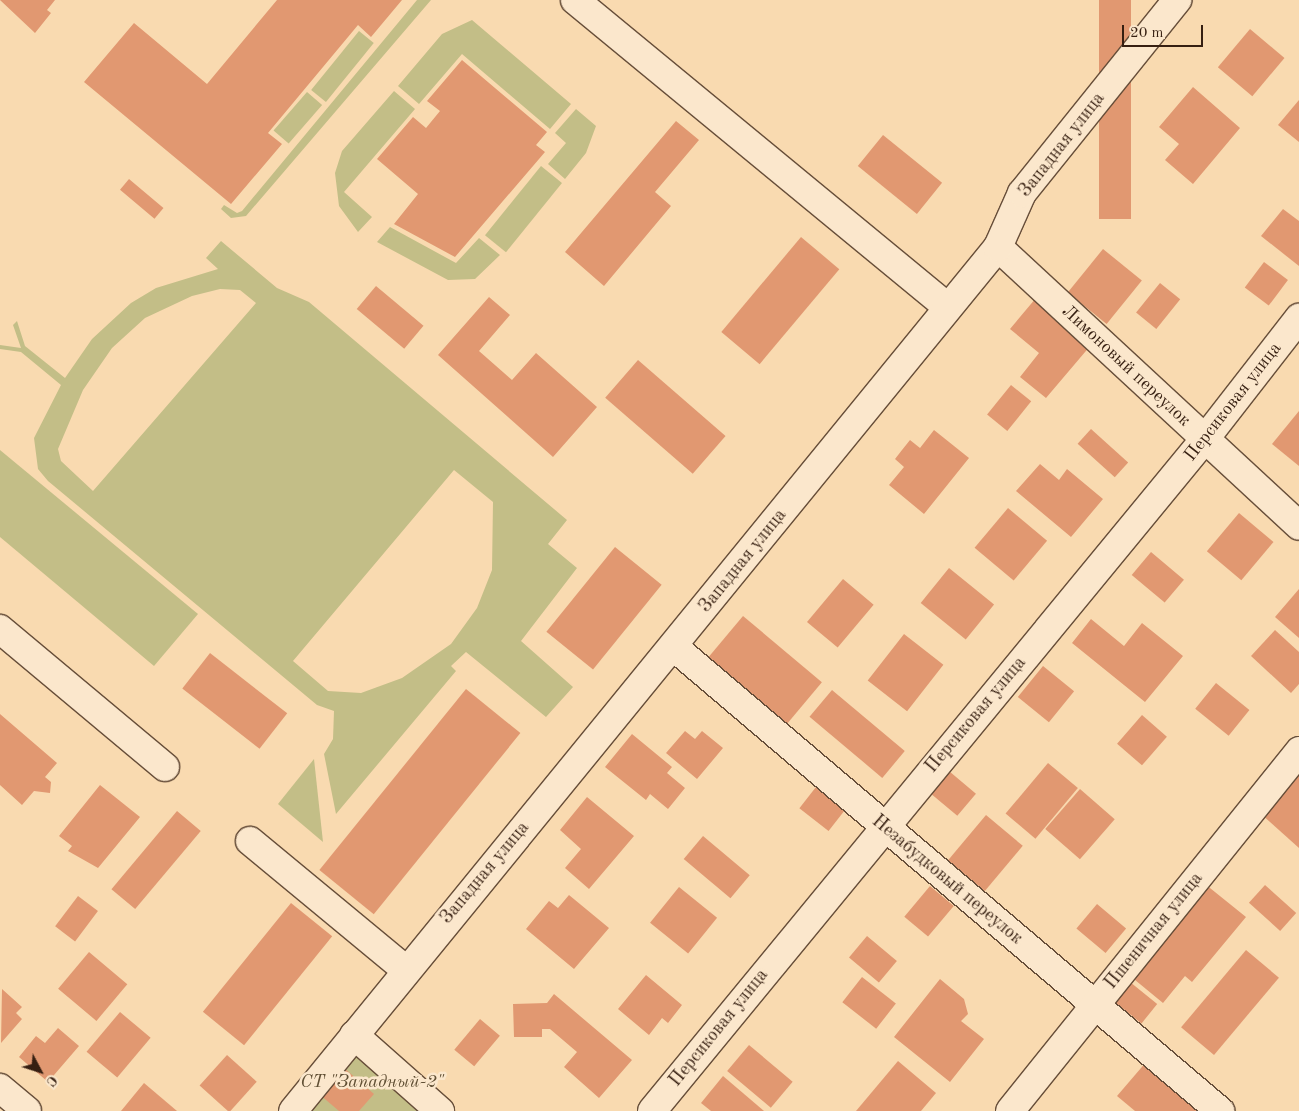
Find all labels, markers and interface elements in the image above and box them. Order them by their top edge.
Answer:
scale bar [1124,15,1205,47]
text: 20 m [1130,26,1164,41]
street label: Западная улица [1014,88,1110,202]
street label: Лимоновый переулок [1057,301,1195,431]
street label: Персиковая улица [1180,338,1286,466]
street label: Западная улица [695,505,791,617]
street label: Персиковая улица [921,652,1031,778]
street label: Незабудковый переулок [867,811,1027,949]
street label: Западная улица [436,817,534,929]
street label: Пшеничная улица [1100,868,1208,994]
street label: Персиковая улица [665,965,773,1091]
north arrow [15,1046,65,1096]
park label: СТ "Западный-2" [300,1071,444,1093]
text: С [43,1073,60,1089]

